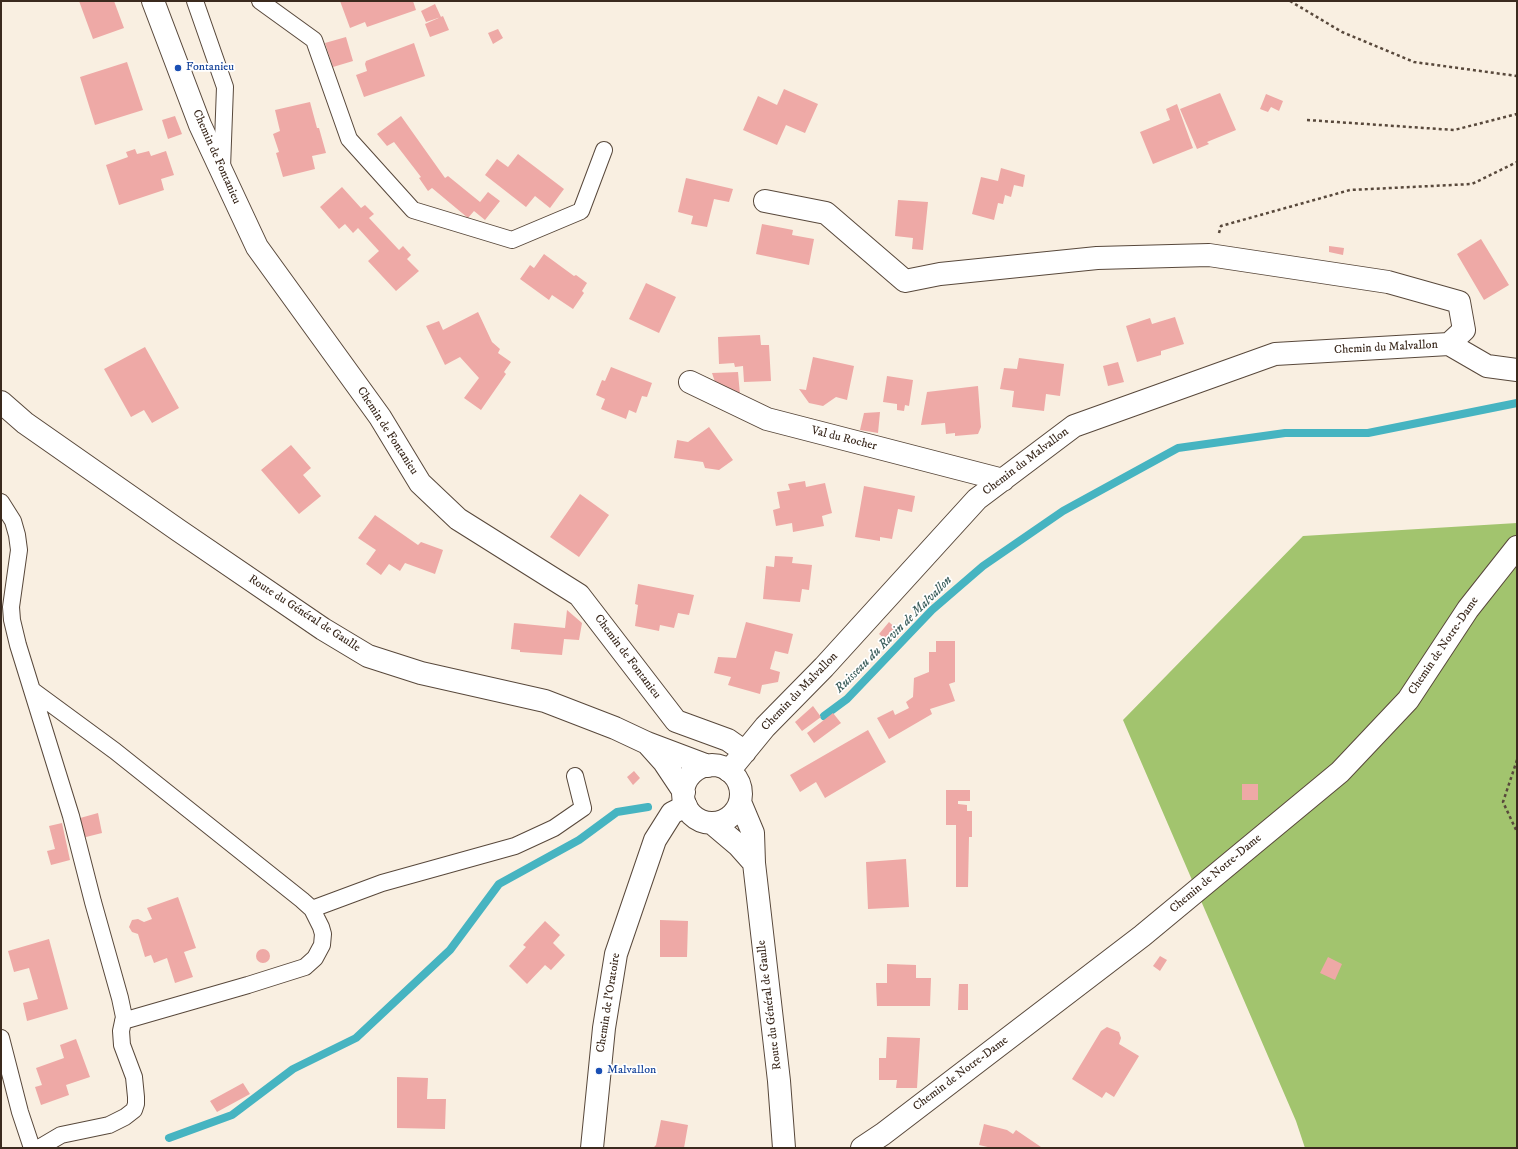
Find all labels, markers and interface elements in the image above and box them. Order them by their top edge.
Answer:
place label: Fontanieu [186,61,234,75]
marker: Fontanieu [173,63,183,73]
street label: Chemin de Fontanieu [189,108,243,206]
street label: Chemin du Malvallon [1334,338,1438,358]
street label: Chemin de Fontanieu [353,384,421,478]
street label: Val du Rocher [810,424,878,454]
street label: Chemin du Malvallon [980,425,1072,499]
street label: Route du Général de Gaulle [245,572,363,656]
water label: Ruisseau du Ravin de Malvallon [832,573,956,697]
street label: Chemin de Notre-Dame [1406,594,1482,698]
street label: Chemin de Fontanieu [591,612,663,702]
street label: Chemin du Malvallon [759,650,841,734]
street label: Chemin de Notre-Dame [1167,831,1265,917]
street label: Route du Général de Gaulle [755,939,785,1071]
street label: Chemin de l'Oratoire [594,952,624,1054]
street label: Chemin de Notre-Dame [911,1034,1011,1114]
place label: Malvallon [607,1064,656,1078]
marker: Malvallon [594,1066,604,1076]

